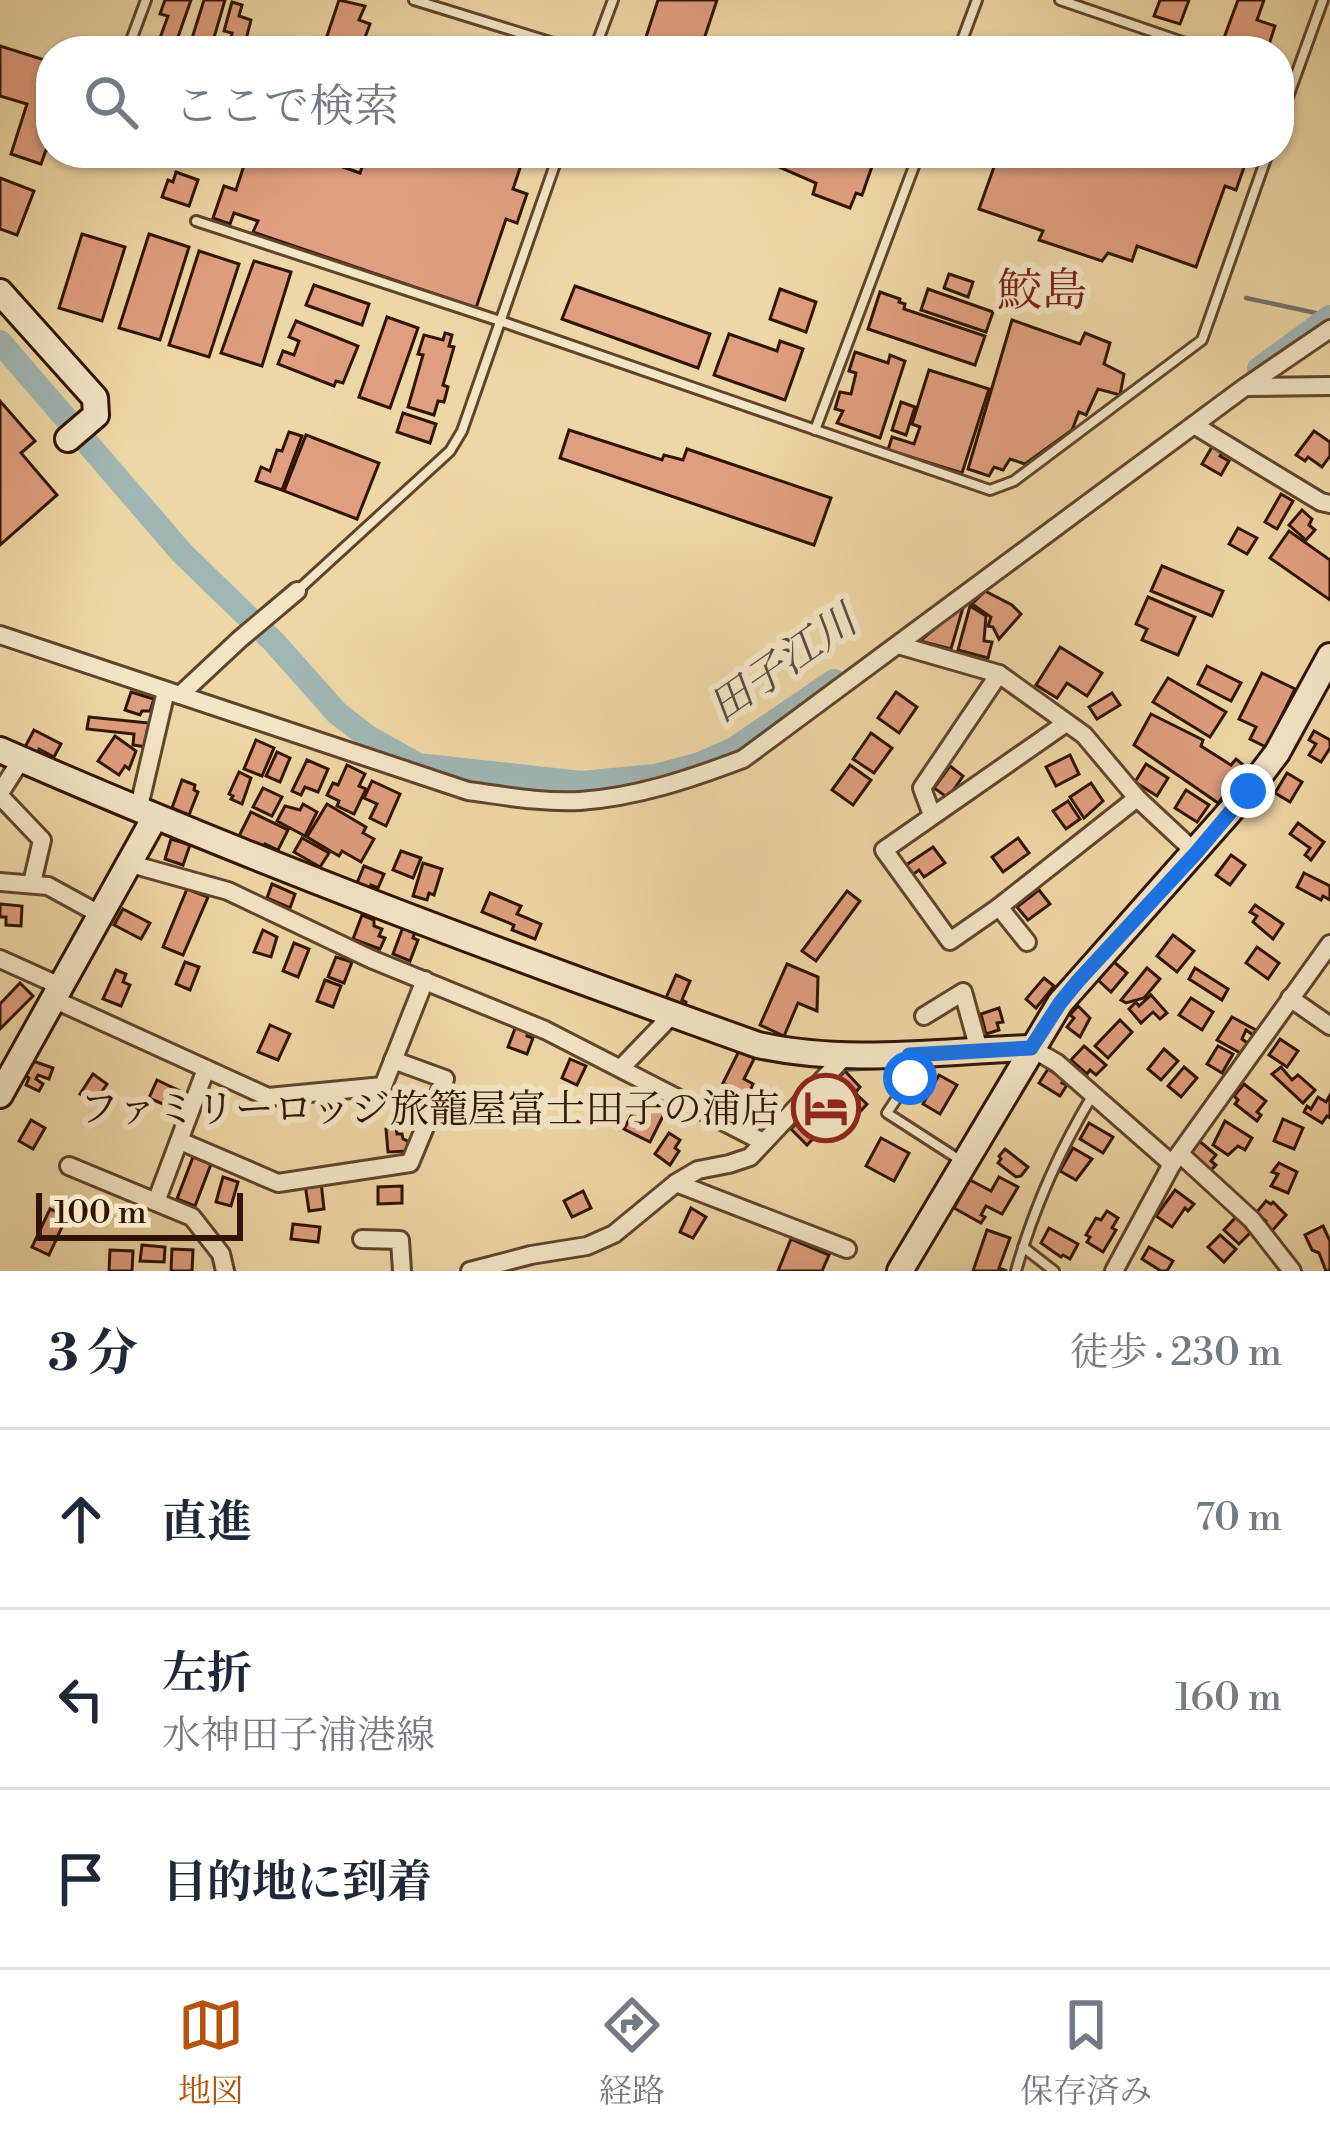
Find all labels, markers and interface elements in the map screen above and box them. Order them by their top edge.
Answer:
search box [36,36,1294,168]
icon: search [78,69,144,135]
text: ここで検索 [174,79,399,136]
district label: 鮫島 [997,263,1087,320]
water label: 田子江川 [699,593,871,735]
route end [1221,764,1275,818]
route start [883,1051,937,1105]
hotel icon: ファミリーロッジ旅籠屋富士田子の浦店 [791,1073,861,1143]
place label: ファミリーロッジ旅籠屋富士田子の浦店 [80,1086,780,1135]
scale bar [36,1187,243,1240]
text: 100 m [54,1193,147,1234]
text: 3 分 [48,1323,138,1387]
text: 徒歩 · 230 m [1070,1329,1282,1378]
icon: ahead [48,1486,114,1552]
text: 70 m [1195,1494,1282,1543]
text: 直進 [162,1495,252,1552]
text: 左折 [162,1646,252,1703]
icon: left [48,1666,114,1732]
text: 160 m [1175,1674,1282,1723]
text: 水神田子浦港線 [162,1712,435,1761]
icon: arrive [48,1846,114,1912]
text: 目的地に到着 [162,1855,432,1912]
tab: 地図 [178,1992,244,2113]
tab: 経路 [599,1992,665,2113]
tab: 保存済み [1020,1992,1152,2113]

